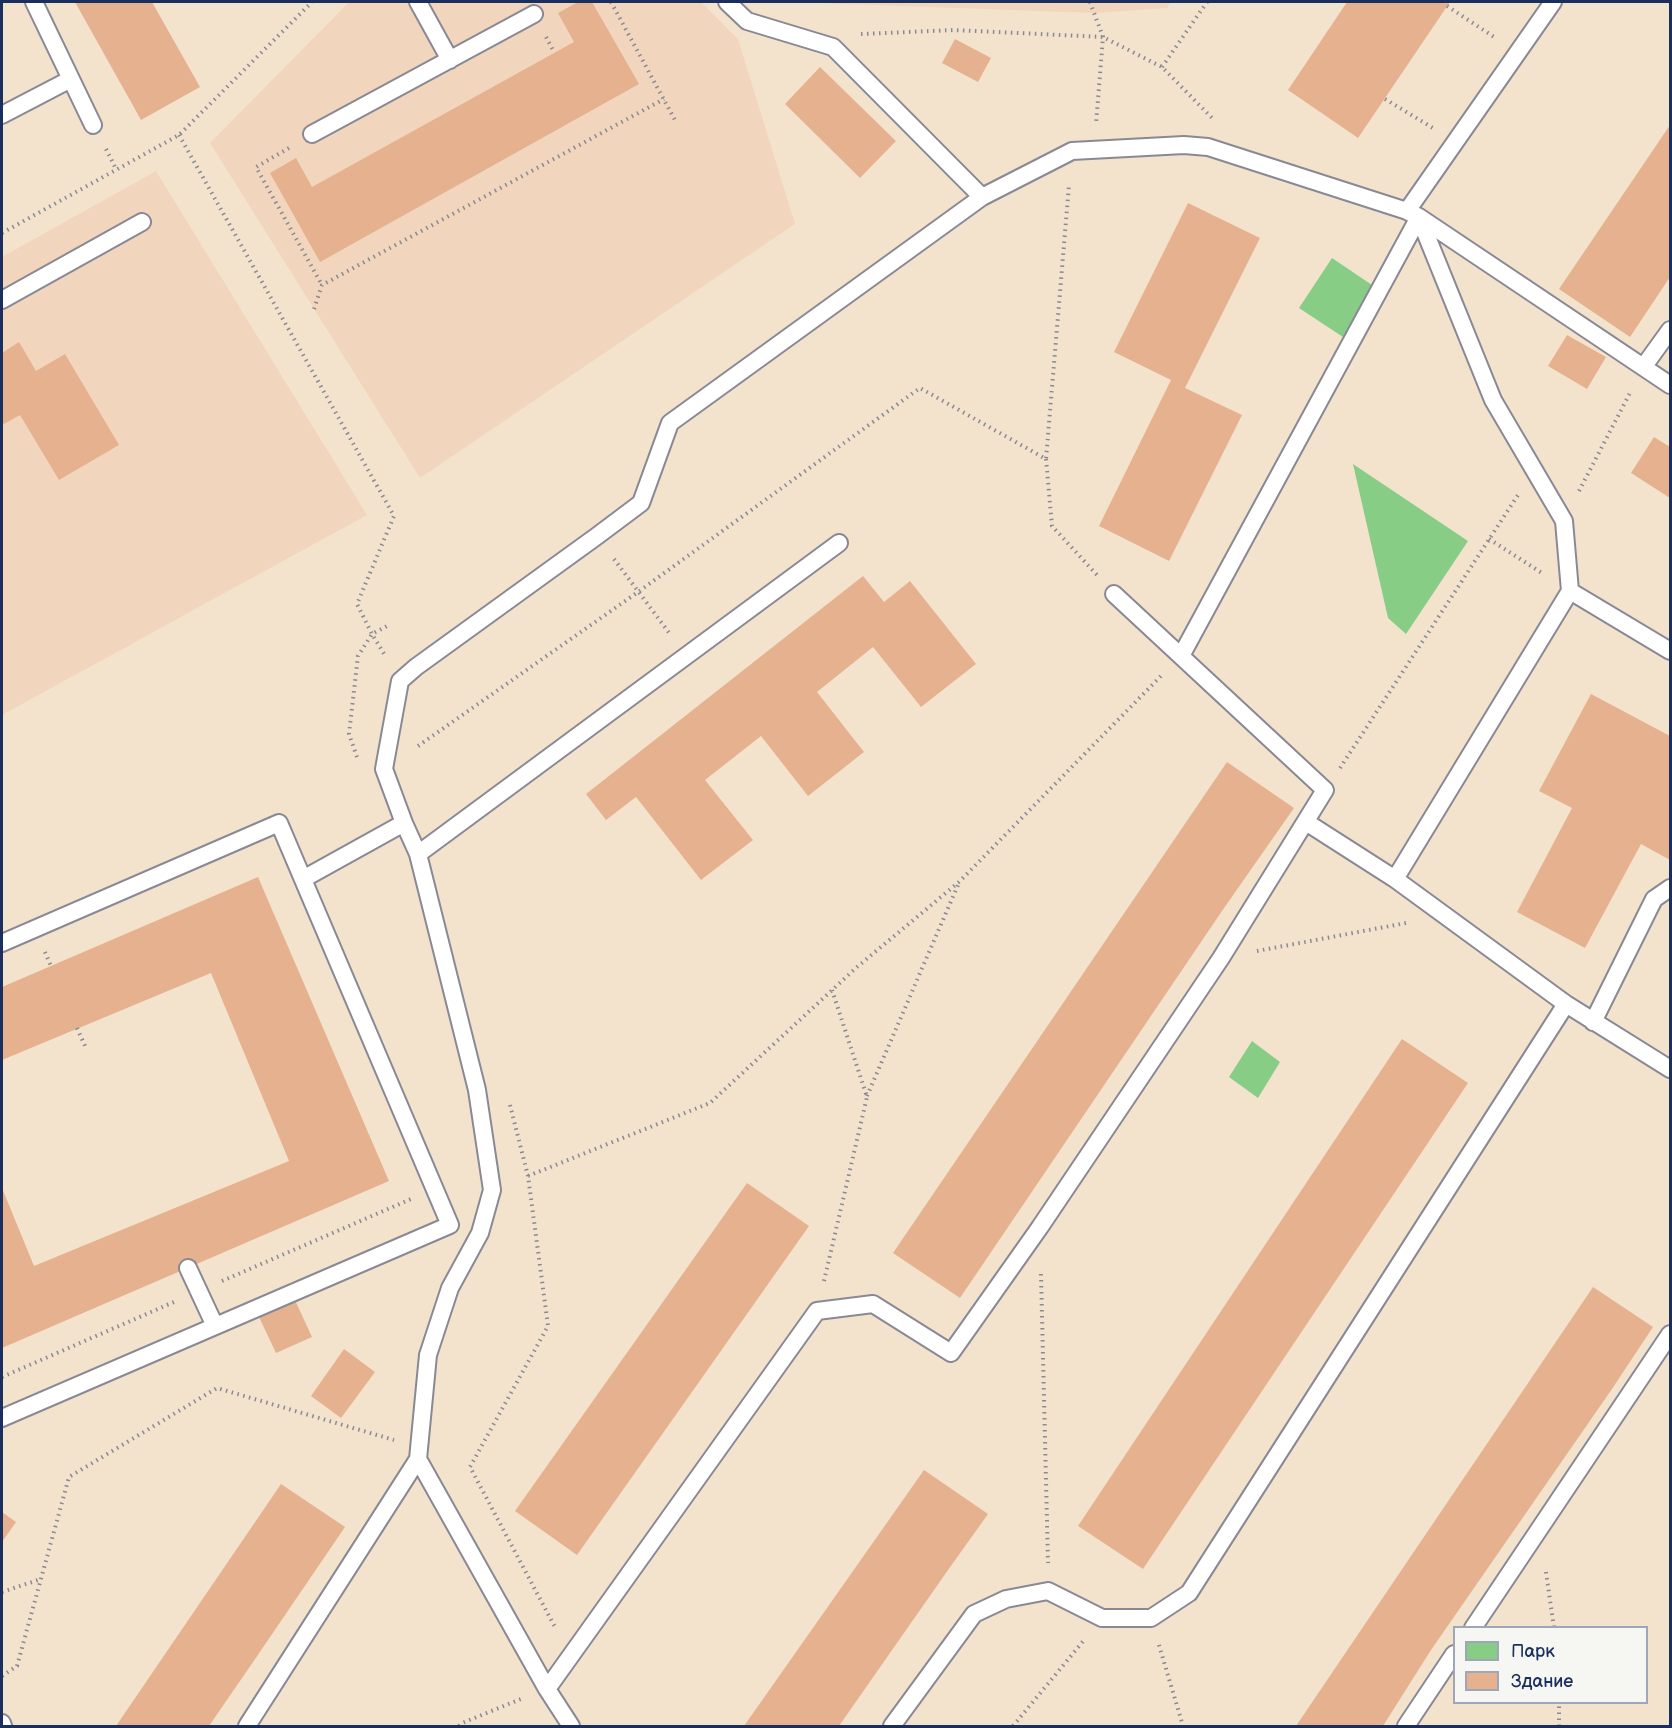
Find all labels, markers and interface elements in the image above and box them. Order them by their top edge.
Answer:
legend [1453,1626,1648,1704]
text: Парк [1511,1641,1555,1662]
text: Здание [1511,1671,1573,1692]

